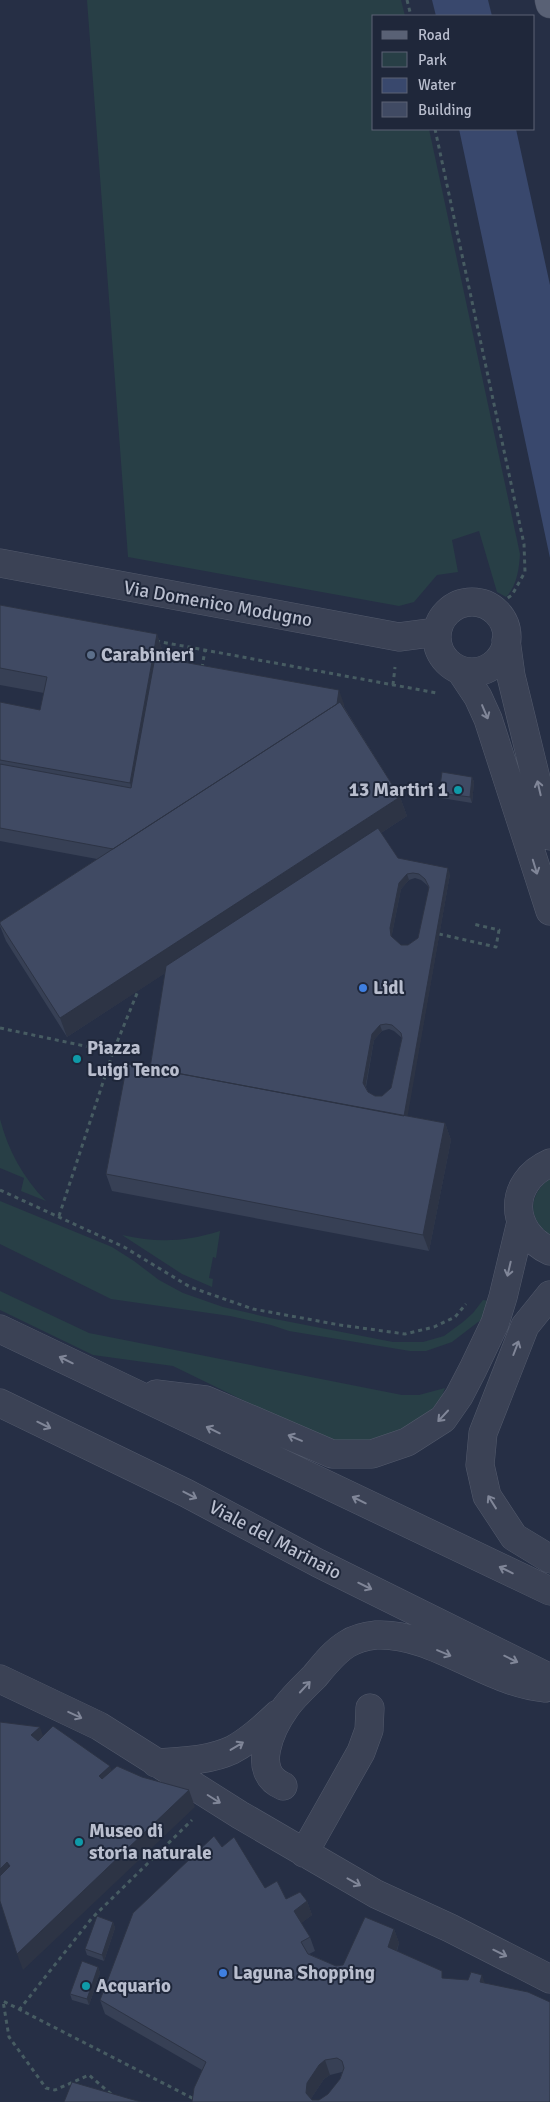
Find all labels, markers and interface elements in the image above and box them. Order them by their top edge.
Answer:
legend [372,15,535,130]
text: Road [418,26,450,44]
text: Park [418,51,447,69]
text: Water [418,76,456,94]
text: Building [418,101,472,119]
street label: Via Domenico Modugno [122,576,314,632]
place label: Carabinieri [101,643,194,667]
marker: Carabinieri [85,649,97,661]
one-way arrow [480,704,490,719]
place label: 13 Martiri 1 [349,778,448,802]
one-way arrow [534,781,543,797]
marker: 13 Martiri 1 [452,784,464,796]
one-way arrow [531,858,540,874]
place label: Lidl [373,976,405,1000]
marker: Lidl [357,982,369,994]
place label: Piazza Luigi Tenco [87,1036,180,1082]
marker: Piazza Luigi Tenco [71,1053,83,1065]
one-way arrow [504,1261,513,1277]
one-way arrow [512,1341,521,1357]
one-way arrow [59,1355,74,1365]
one-way arrow [437,1410,449,1422]
one-way arrow [36,1420,51,1430]
one-way arrow [206,1425,221,1434]
one-way arrow [288,1433,303,1443]
one-way arrow [182,1491,197,1500]
street label: Viale del Marinaio [205,1495,345,1585]
one-way arrow [352,1495,367,1504]
one-way arrow [486,1496,496,1510]
one-way arrow [499,1565,514,1574]
one-way arrow [358,1581,373,1591]
one-way arrow [437,1649,452,1658]
one-way arrow [503,1654,518,1664]
one-way arrow [299,1681,311,1693]
one-way arrow [68,1711,83,1721]
one-way arrow [229,1741,243,1751]
one-way arrow [207,1795,221,1805]
place label: Museo di storia naturale [89,1819,212,1865]
marker: Museo di storia naturale [73,1836,85,1848]
one-way arrow [347,1877,361,1887]
one-way arrow [493,1948,508,1958]
place label: Laguna Shopping [233,1961,375,1985]
marker: Laguna Shopping [217,1967,229,1979]
place label: Acquario [96,1974,171,1998]
marker: Acquario [80,1980,92,1992]

